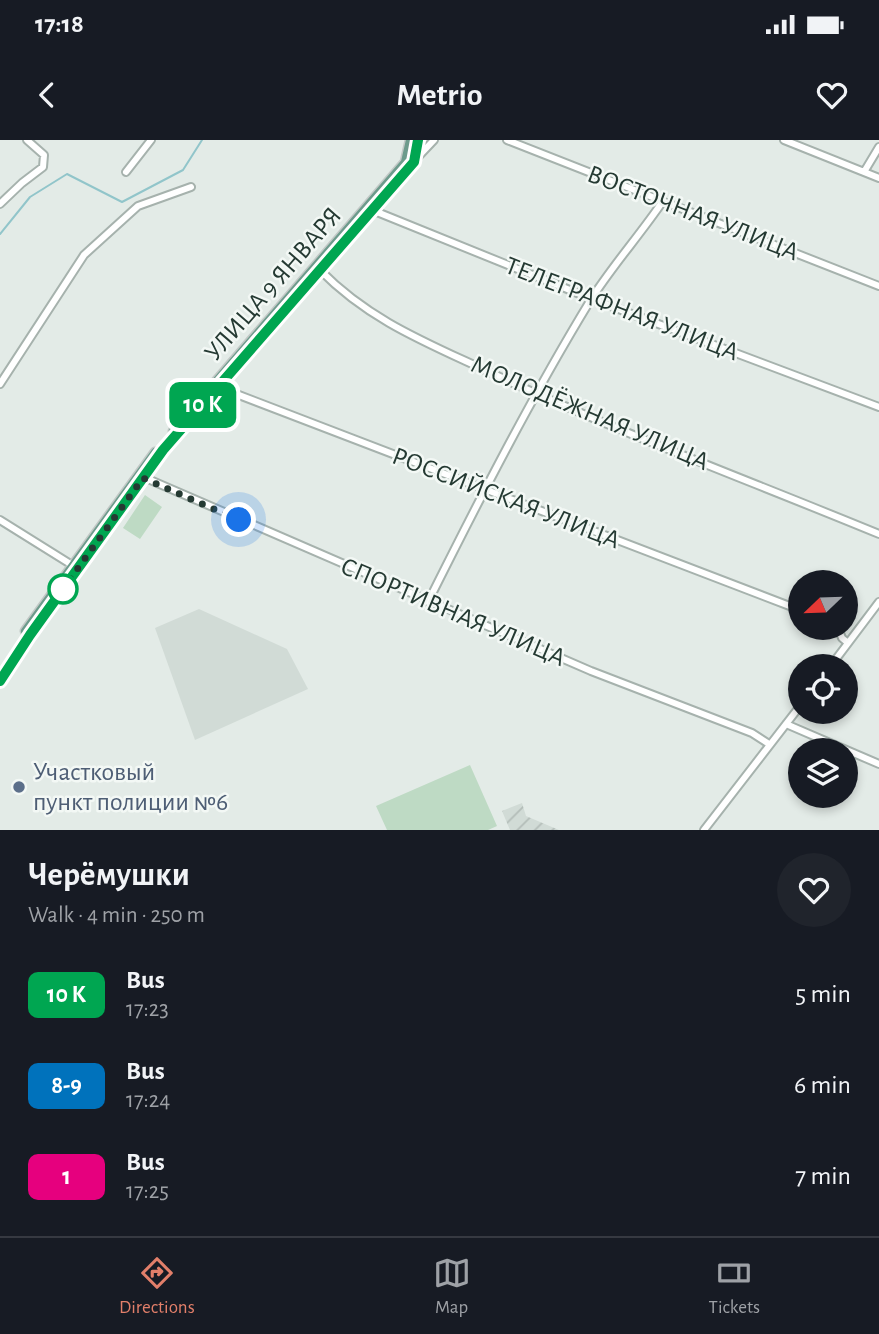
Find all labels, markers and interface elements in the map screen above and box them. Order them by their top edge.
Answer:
text: 17:18 [35,11,84,37]
icon: back [28,76,66,114]
icon: heart [813,76,851,114]
text: Metrio [396,79,483,111]
street label: ВОСТОЧНАЯ УЛИЦА [584,161,802,265]
street label: УЛИЦА 9 ЯНВАРЯ [200,202,346,366]
street label: ТЕЛЕГРАФНАЯ УЛИЦА [502,253,742,365]
street label: МОЛОДЁЖНАЯ УЛИЦА [467,350,713,475]
line badge: 10 К [154,382,252,428]
text: 10 К [183,393,223,417]
street label: РОССИЙСКАЯ УЛИЦА [388,443,624,553]
your location [221,502,256,537]
street label: СПОРТИВНАЯ УЛИЦА [337,553,569,671]
north arrow [788,570,858,640]
map controls [788,570,858,808]
unlabelled marker [48,574,78,604]
button: locate [788,654,858,724]
button: layers [788,738,858,808]
place label: Участковый пункт полиции №6 [33,759,228,815]
marker: Участковый пункт полиции №6 [11,779,27,795]
button: heart [777,853,851,927]
text: Черёмушки [28,859,190,892]
text: Walk · 4 min · 250 m [28,904,205,927]
text: Bus [126,967,165,993]
text: 5 min [795,981,851,1007]
text: 10 К [47,983,86,1007]
text: 17:23 [126,998,169,1021]
text: Bus [126,1058,165,1084]
text: 6 min [794,1072,851,1098]
text: 8-9 [51,1074,82,1098]
text: 17:24 [126,1089,170,1112]
text: Bus [126,1149,165,1175]
text: 7 min [795,1163,851,1189]
text: 1 [62,1165,71,1189]
text: 17:25 [126,1180,169,1203]
tab: Directions [119,1254,195,1319]
tab: Map [433,1254,471,1319]
tab: Tickets [709,1254,760,1319]

